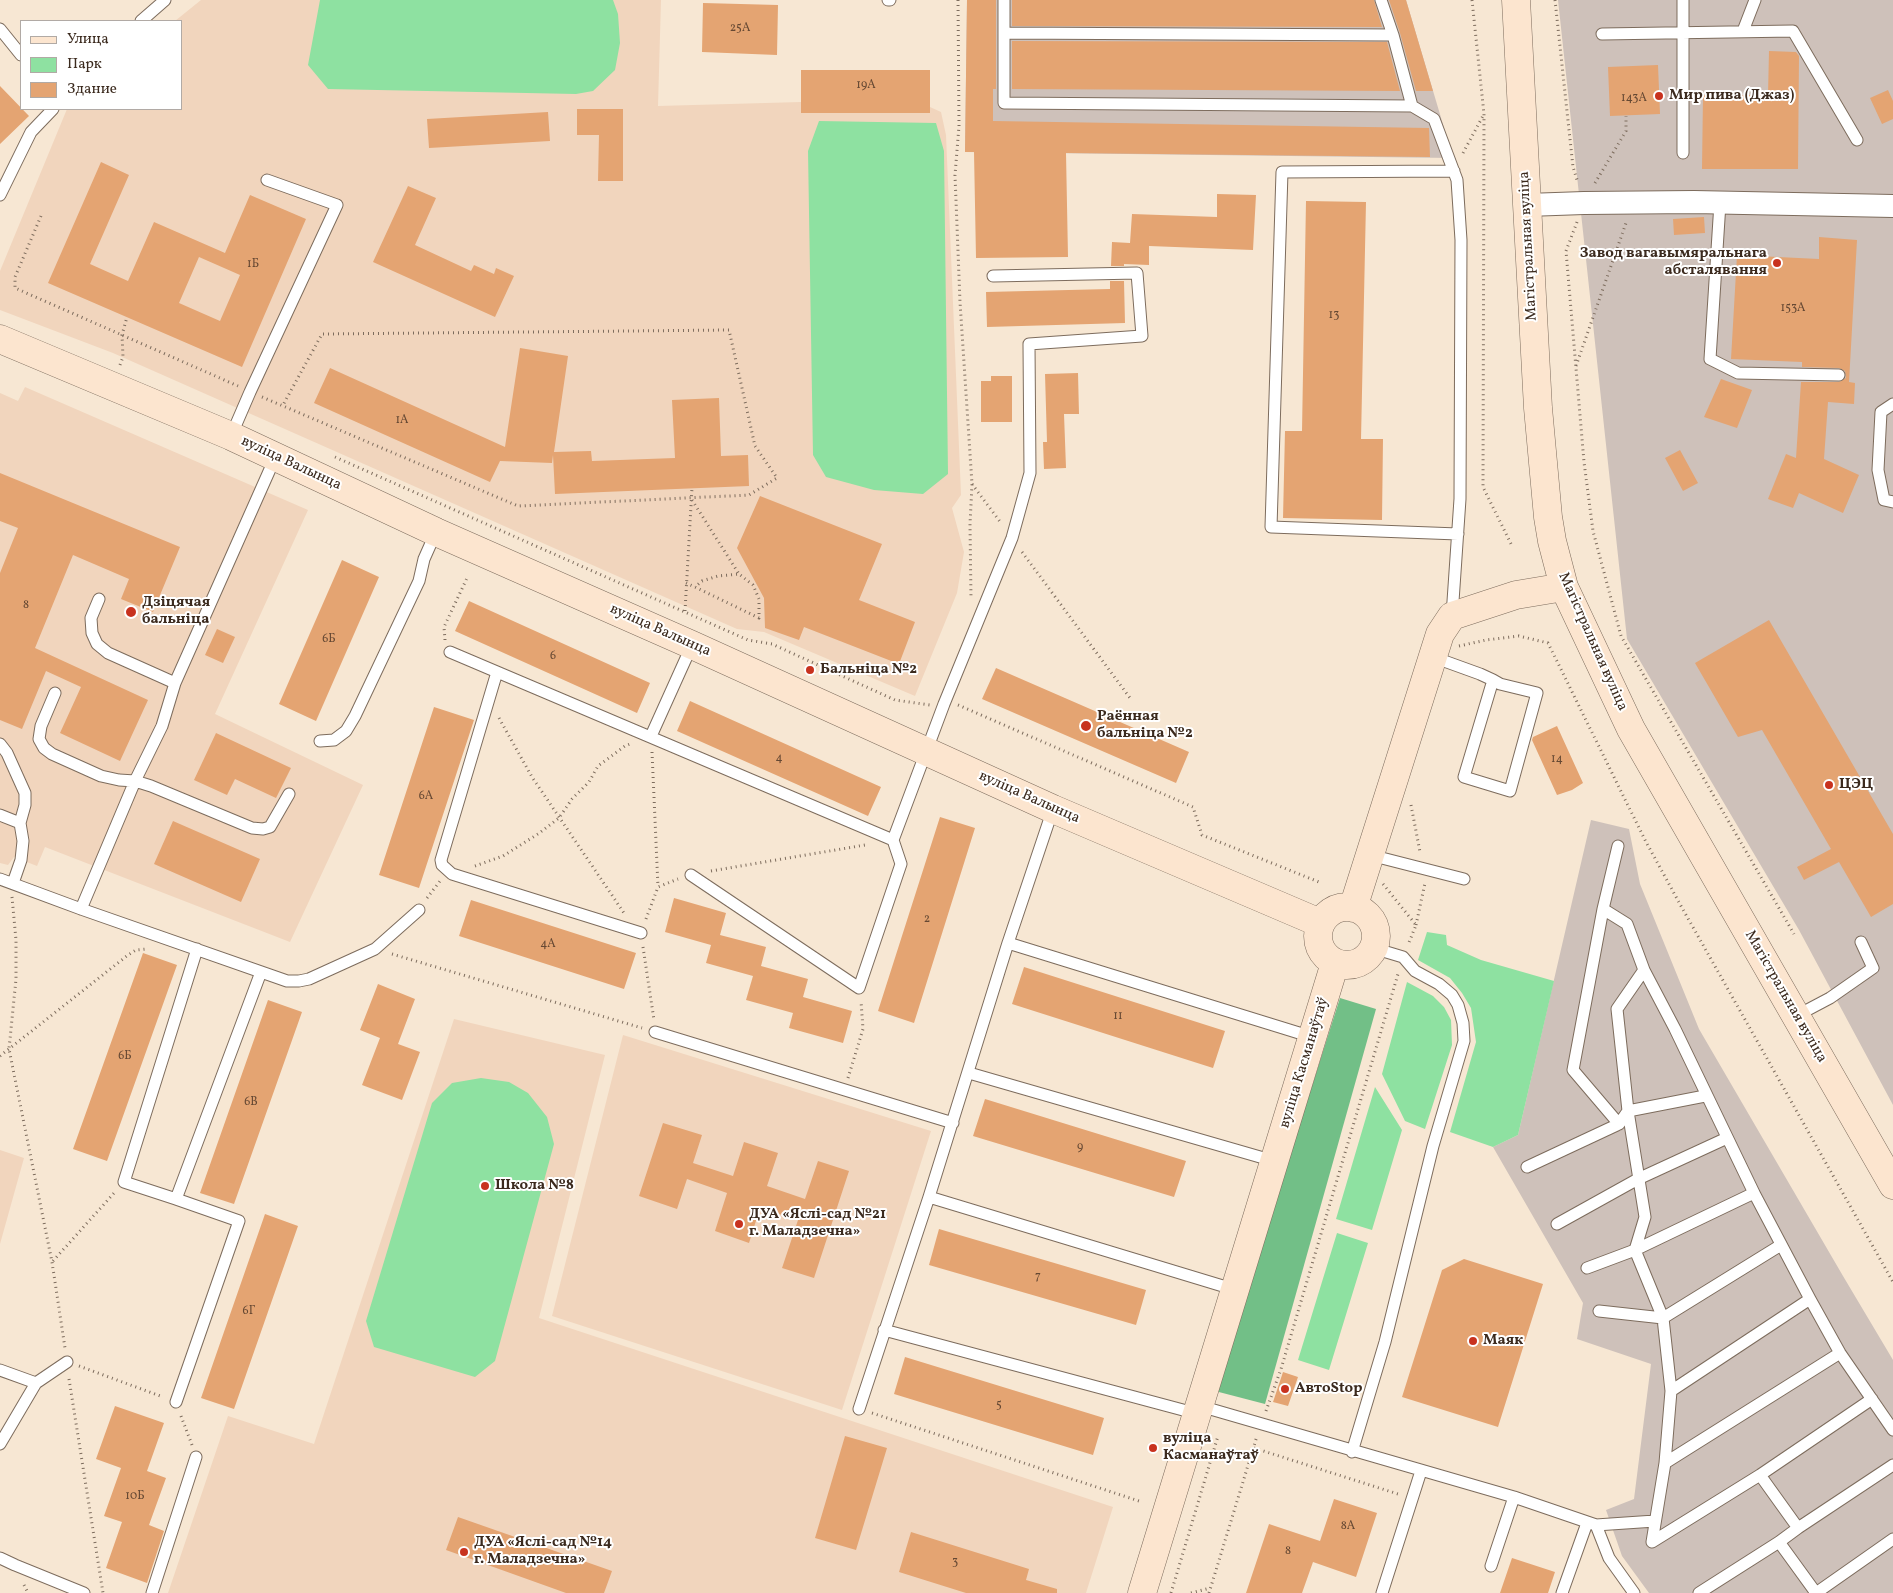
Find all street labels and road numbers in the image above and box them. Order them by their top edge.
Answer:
street label: Магістральная вуліца [1516,171,1542,321]
street label: вуліца Валынца [238,433,344,495]
street label: Магістральная вуліца [1553,570,1631,714]
street label: вуліца Валынца [607,601,713,661]
street label: вуліца Валынца [976,768,1082,828]
street label: Магістральная вуліца [1740,928,1830,1066]
street label: вуліца Касманаўтаў [1277,996,1333,1130]

